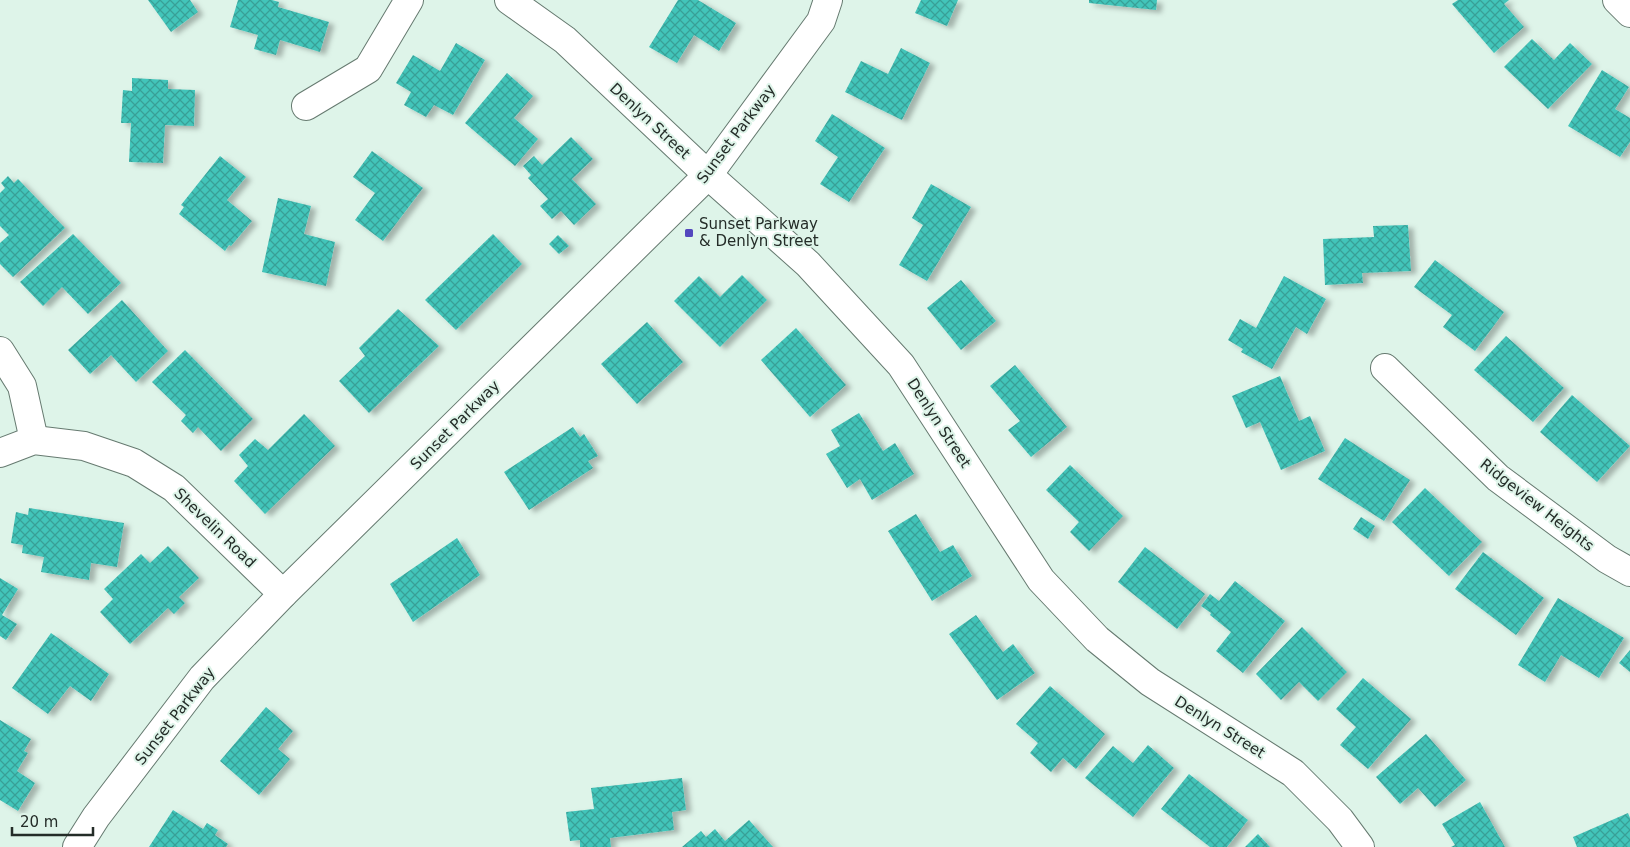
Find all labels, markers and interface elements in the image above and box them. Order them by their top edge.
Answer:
street label: Denlyn Street [606,79,694,163]
street label: Sunset Parkway [693,81,779,187]
place label: Sunset Parkway & Denlyn Street [699,215,819,250]
marker: Sunset Parkway & Denlyn Street [683,227,695,239]
street label: Denlyn Street [903,375,975,471]
street label: Sunset Parkway [407,376,504,473]
street label: Ridgeview Heights [1476,455,1598,555]
street label: Shevelin Road [170,484,260,572]
street label: Sunset Parkway [131,663,219,768]
street label: Denlyn Street [1171,692,1269,762]
scale bar [12,804,94,836]
text: 20 m [20,813,58,831]

